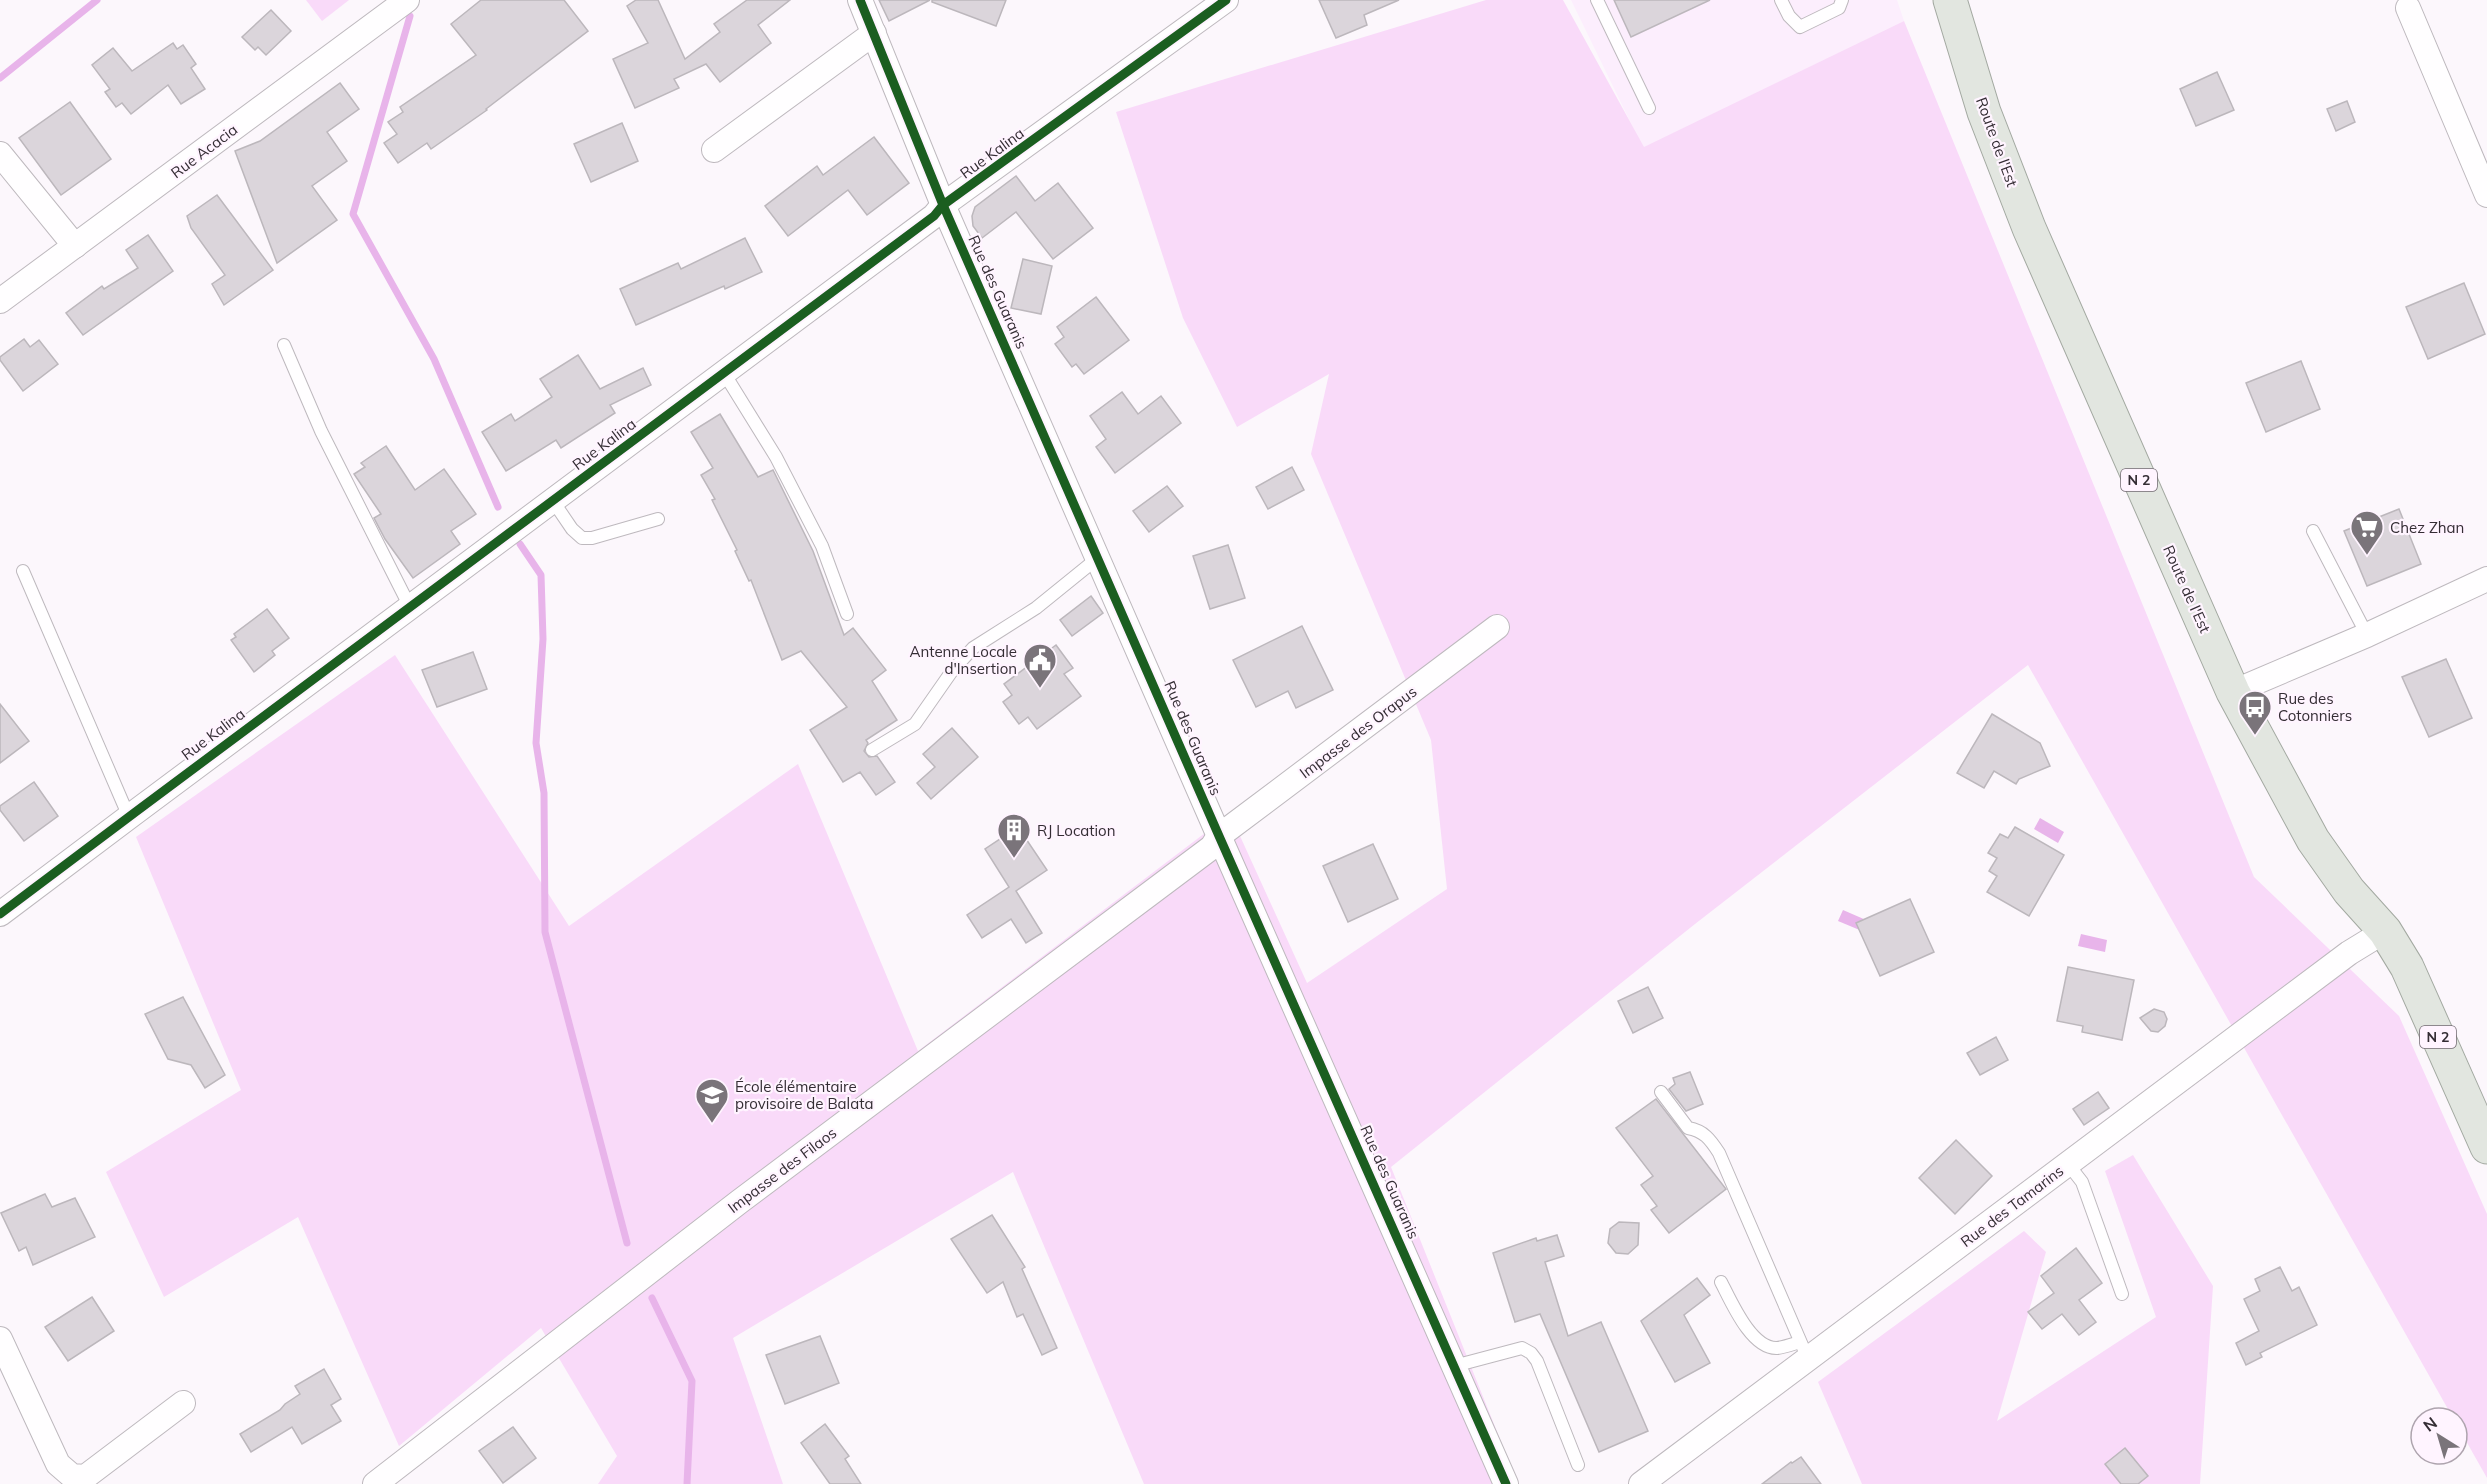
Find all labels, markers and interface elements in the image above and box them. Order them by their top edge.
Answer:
street label: Route de l'Est [1972,95,2022,189]
street label: Rue Acacia [167,120,241,182]
street label: Rue Kalina [956,123,1028,183]
street label: Rue des Guaranis [964,232,1032,352]
street label: Rue Kalina [569,414,639,474]
road number: N 2 [2121,469,2157,491]
supermarket icon: Chez Zhan [2349,509,2385,556]
place label: Chez Zhan [2390,518,2464,537]
street label: Route de l'Est [2159,542,2215,636]
place label: Antenne Locale d'Insertion [909,642,1017,678]
public building icon: Antenne Locale d'Insertion [1022,642,1058,689]
street label: Rue des Guaranis [1160,678,1226,798]
street label: Impasse des Orapus [1296,682,1420,782]
bus stop icon: Rue des Cotonniers [2237,689,2273,736]
place label: Rue des Cotonniers [2278,689,2352,725]
street label: Rue Kalina [178,704,248,764]
building icon: RJ Location [996,812,1032,859]
place label: RJ Location [1037,821,1115,840]
road number: N 2 [2420,1026,2456,1048]
school or university icon: École élémentaire provisoire de Balata [694,1077,730,1124]
place label: École élémentaire provisoire de Balata [735,1077,873,1113]
street label: Rue des Guaranis [1356,1122,1424,1242]
street label: Impasse des Filaos [724,1123,840,1217]
street label: Rue des Tamarins [1957,1161,2067,1251]
north arrow [2409,1406,2469,1466]
text: N [2419,1412,2441,1436]

